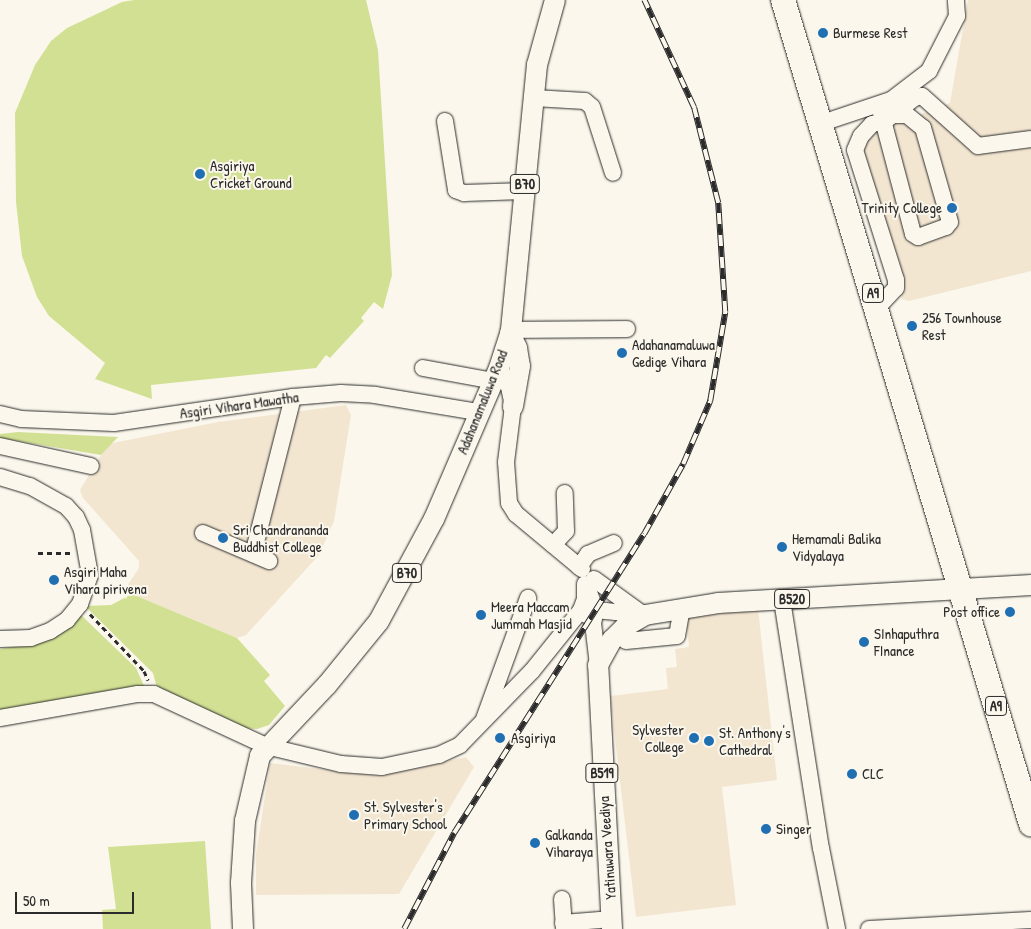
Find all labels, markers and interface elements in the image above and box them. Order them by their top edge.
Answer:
place label: Burmese Rest [833,24,907,42]
marker: Burmese Rest [817,27,829,39]
place label: Asgiriya Cricket Ground [210,156,292,191]
marker: Asgiriya Cricket Ground [194,168,206,180]
road number: B70 [509,172,541,195]
place label: Trinity College [861,199,942,217]
marker: Trinity College [946,202,958,214]
road number: A9 [862,282,884,304]
place label: 256 Townhouse Rest [922,308,1002,343]
marker: 256 Townhouse Rest [906,320,918,332]
place label: Adahanamaluwa Gedige Vihara [632,335,715,370]
street label: Adahanamaluwa Road [453,347,511,457]
marker: Adahanamaluwa Gedige Vihara [616,347,628,359]
street label: Asgiri Vihara Mawatha [178,388,300,422]
place label: Sri Chandrananda Buddhist College [233,520,328,555]
place label: Hemamali Balika Vidyalaya [792,529,881,564]
marker: Sri Chandrananda Buddhist College [217,532,229,544]
marker: Hemamali Balika Vidyalaya [776,541,788,553]
place label: Asgiri Maha Vihara pirivena [64,562,147,597]
road number: B70 [391,562,423,584]
marker: Asgiri Maha Vihara pirivena [48,574,60,586]
road number: B520 [773,588,811,610]
place label: Meera Maccam Jummah Masjid [491,597,572,632]
place label: Post office [943,603,1000,621]
marker: Post office [1004,606,1016,618]
marker: Meera Maccam Jummah Masjid [475,609,487,621]
place label: SInhaputhra FInance [874,624,939,659]
marker: SInhaputhra FInance [858,636,870,648]
road number: A9 [985,694,1007,718]
place label: Sylvester College [632,720,684,755]
place label: St. Anthony's Cathedral [719,723,791,758]
place label: Asgiriya [511,729,555,747]
marker: Asgiriya [493,731,507,745]
marker: Sylvester College [688,732,700,744]
marker: St. Anthony's Cathedral [703,735,715,747]
road number: B519 [584,761,620,784]
place label: CLC [862,765,884,783]
marker: CLC [846,768,858,780]
street label: Yatinuwara Veediya [594,796,620,900]
place label: St. Sylvester's Primary School [364,797,447,832]
marker: St. Sylvester's Primary School [348,809,360,821]
place label: Singer [776,820,811,838]
marker: Singer [760,823,772,835]
place label: Galkanda Viharaya [545,825,593,860]
marker: Galkanda Viharaya [529,837,541,849]
scale bar [18,882,136,914]
text: 50 m [23,890,50,911]

